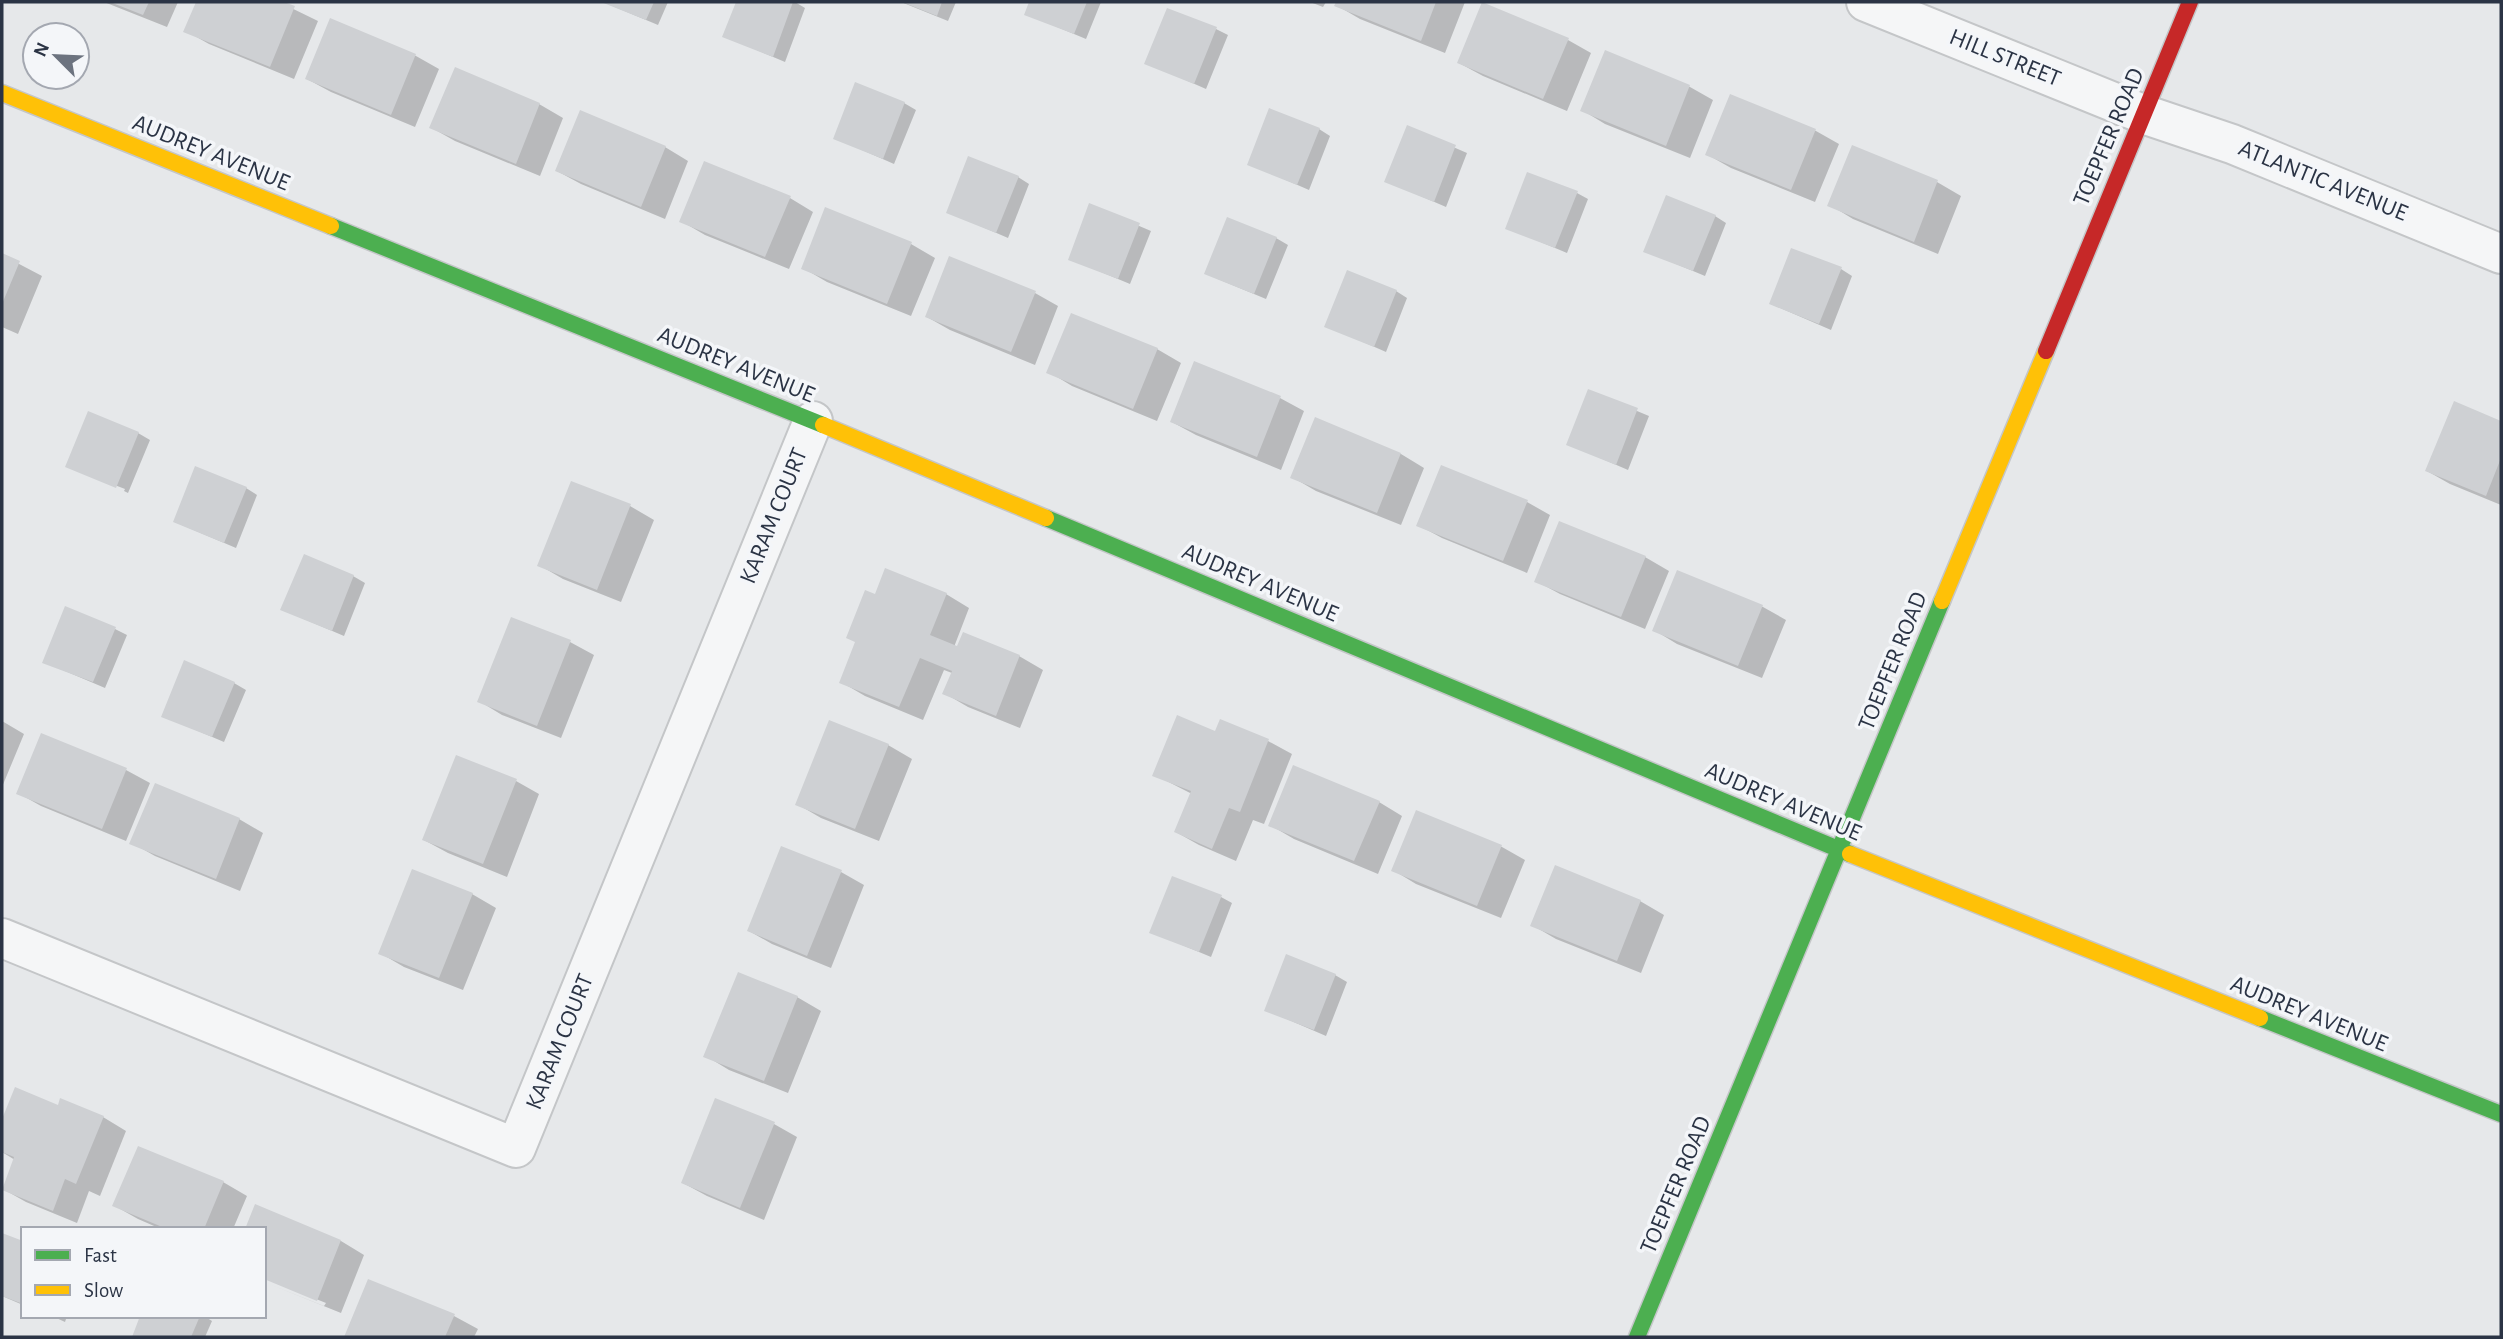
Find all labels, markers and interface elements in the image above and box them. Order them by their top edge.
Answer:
north arrow [21,21,91,91]
street label: HILL STREET [1946,25,2064,91]
text: N [30,40,53,60]
street label: TOEPFER ROAD [2069,65,2149,209]
street label: AUDREY AVENUE [129,111,293,196]
street label: ATLANTIC AVENUE [2235,136,2411,226]
street label: AUDREY AVENUE [654,323,818,408]
street label: KARAM COURT [736,445,812,587]
street label: AUDREY AVENUE [1178,539,1342,627]
street label: TOEPFER ROAD [1854,588,1932,734]
street label: AUDREY AVENUE [1701,758,1865,846]
street label: KARAM COURT [522,971,598,1113]
street label: AUDREY AVENUE [2227,972,2391,1057]
street label: TOEPFER ROAD [1636,1113,1716,1257]
legend [21,1227,266,1318]
text: Fast [84,1245,117,1266]
text: Slow [84,1280,123,1301]

